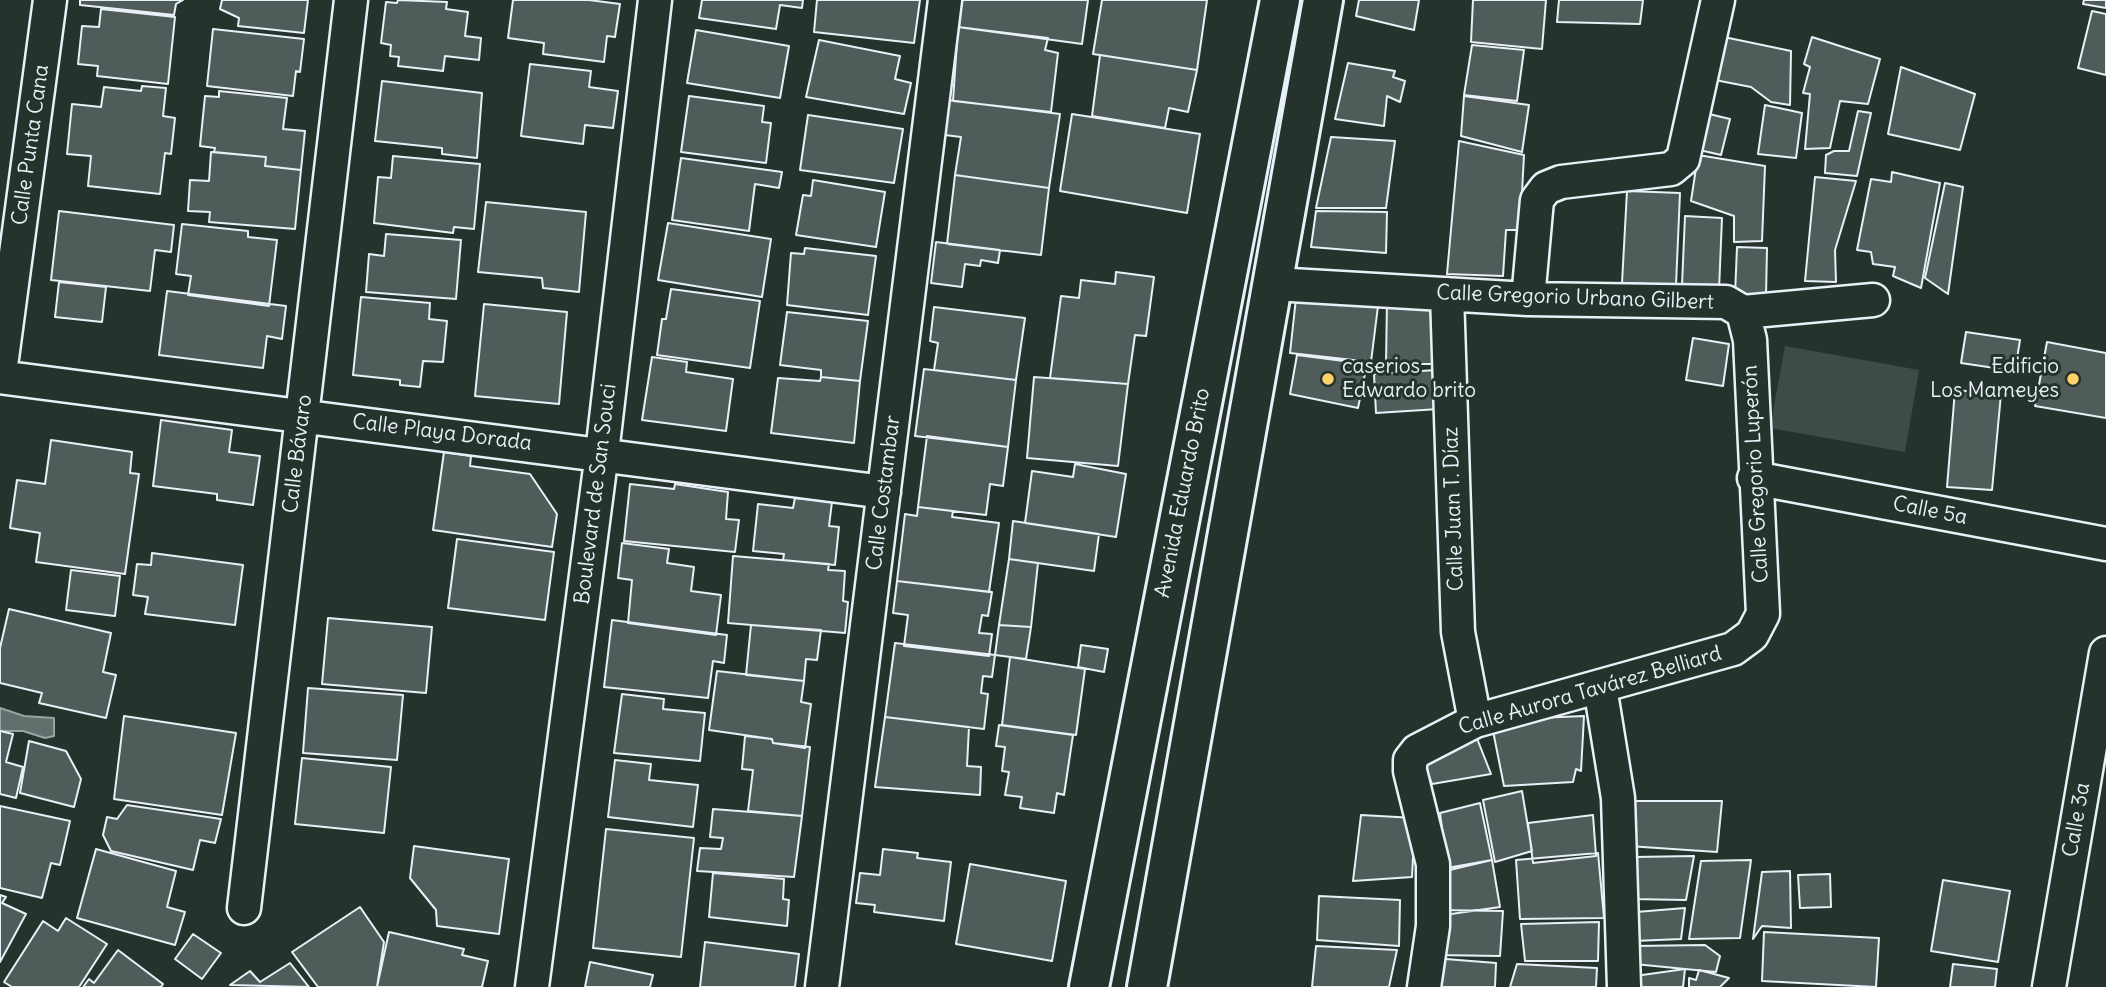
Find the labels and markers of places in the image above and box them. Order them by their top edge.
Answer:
place label: caserios Edwardo brito [1342,354,1476,404]
place label: Edificio Los Mameyes [1930,354,2059,404]
marker: caserios Edwardo brito [1320,371,1336,387]
marker: Edificio Los Mameyes [2065,371,2081,387]

